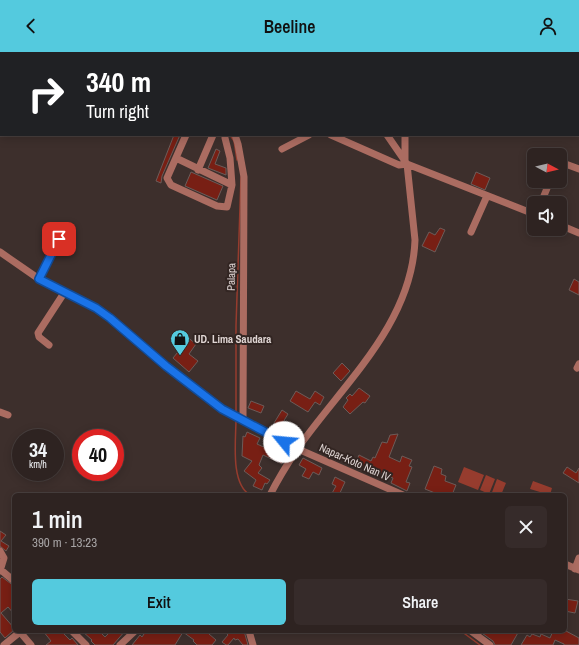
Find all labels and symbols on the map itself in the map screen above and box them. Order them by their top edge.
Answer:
north arrow [527,148,567,188]
pin [42,222,76,256]
street label: Palapa [224,263,238,291]
shop icon: UD. Lima Saudara [169,328,191,356]
place label: UD. Lima Saudara [194,332,271,346]
position arrow [263,421,305,463]
speed limit sign: 40 [72,429,124,481]
street label: Napar-Koto Nan IV [317,440,393,484]

